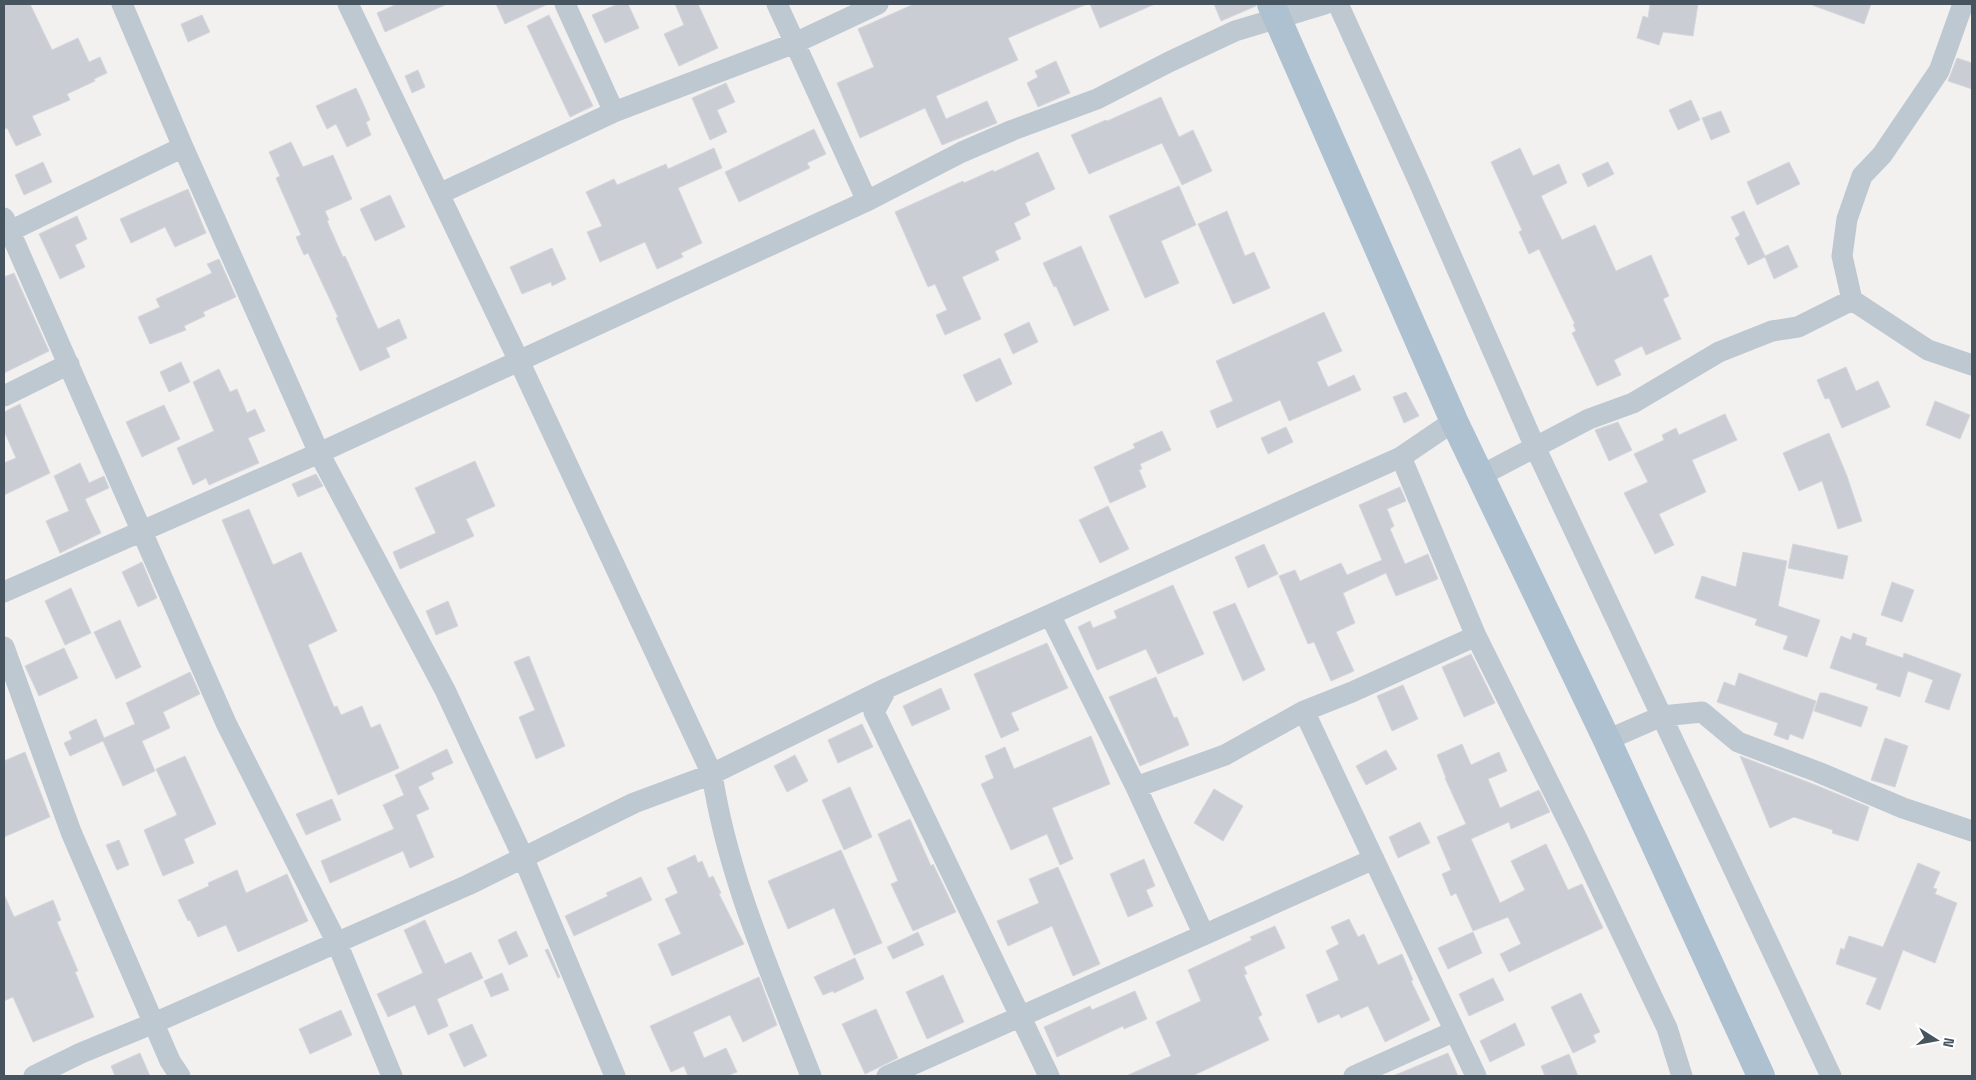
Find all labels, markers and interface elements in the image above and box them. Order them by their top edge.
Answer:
north arrow [1911,1015,1961,1065]
text: N [1939,1036,1958,1049]

